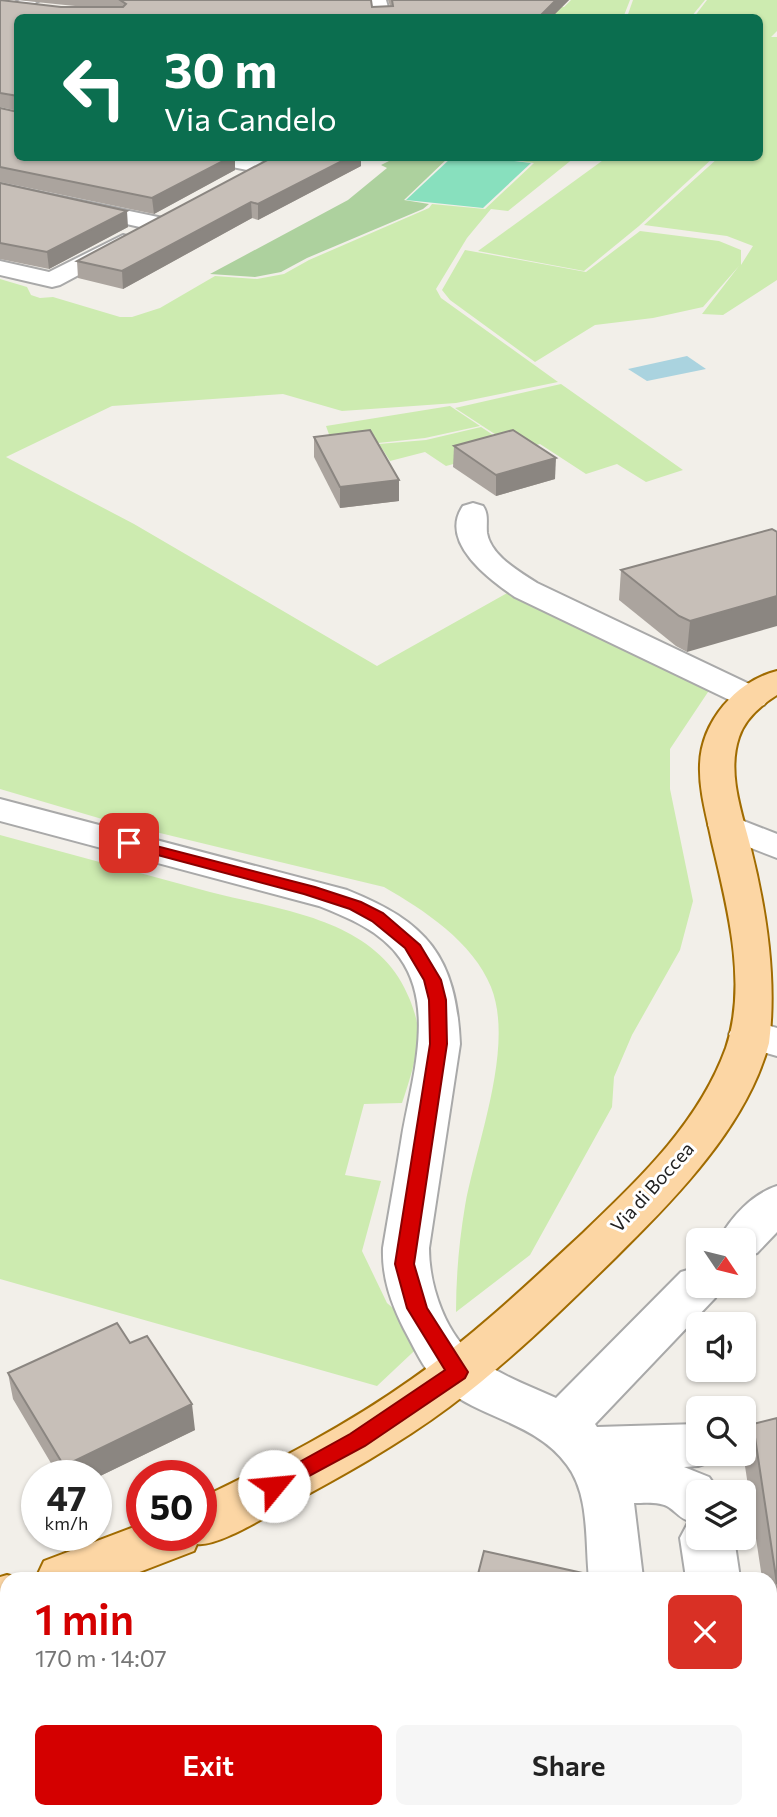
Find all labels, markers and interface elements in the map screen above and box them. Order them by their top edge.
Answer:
text: 30 m [164,38,277,98]
icon: left [49,42,140,133]
text: Via Candelo [164,98,337,138]
pin [99,813,159,873]
icon: arrive [110,824,148,862]
street label: Via di Boccea [605,1137,698,1236]
north arrow [686,1228,756,1298]
map controls [686,1228,756,1550]
button: sound [686,1312,756,1382]
button: search [686,1396,756,1466]
position arrow [237,1449,311,1523]
speed limit sign: 50 [126,1460,217,1551]
text: 47 [46,1475,87,1518]
button: layers [686,1480,756,1550]
text: km/h [45,1512,88,1534]
text: 1 min [35,1592,134,1644]
button: close [668,1595,742,1669]
text: 170 m · 14:07 [35,1644,167,1672]
button: Exit [35,1725,382,1805]
button: Share [396,1725,742,1805]

